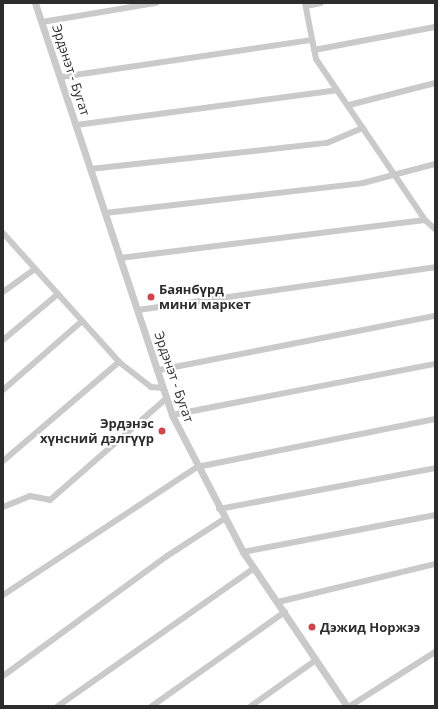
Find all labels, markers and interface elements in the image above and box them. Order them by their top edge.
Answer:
street label: Эрдэнэт - Бугат [49,22,93,118]
place label: Баянбүрд мини маркет [159,282,251,313]
marker: Баянбүрд мини маркет [146,292,156,302]
street label: Эрдэнэт - Бугат [151,329,197,425]
place label: Эрдэнэс хүнсний дэлгүүр [40,416,154,447]
marker: Эрдэнэс хүнсний дэлгүүр [157,426,167,436]
place label: Дэжид Норжээ [320,619,420,635]
marker: Дэжид Норжээ [307,622,317,632]

